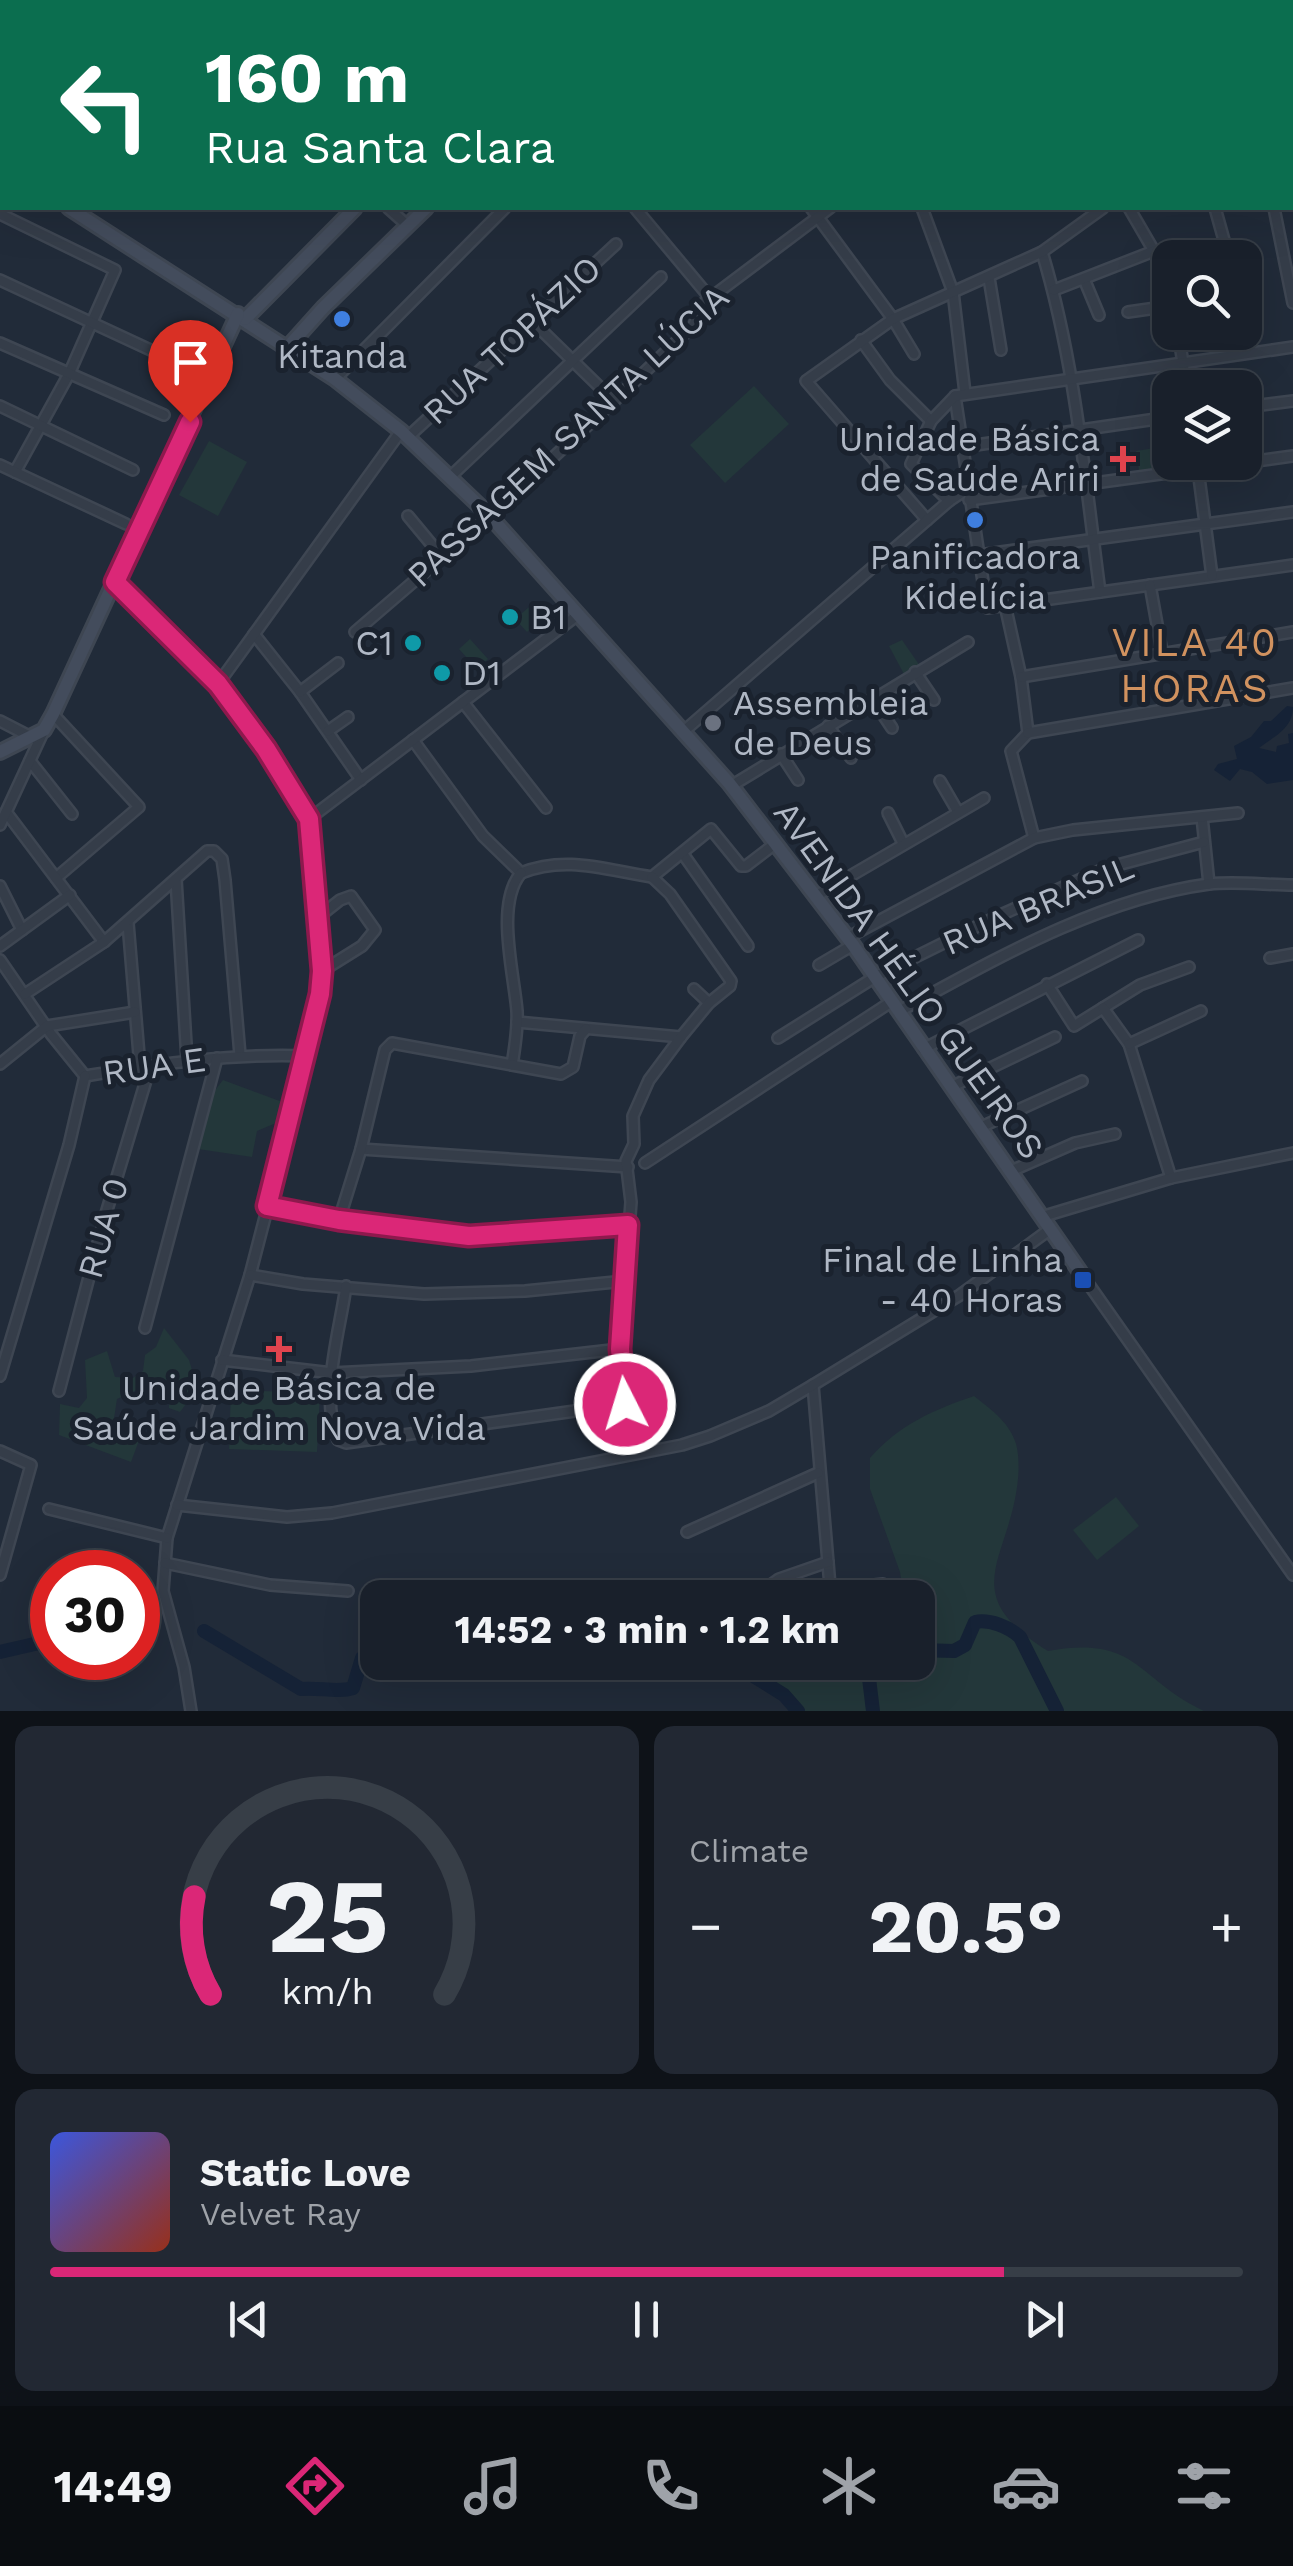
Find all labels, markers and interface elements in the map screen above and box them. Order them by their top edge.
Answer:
text: 160 m [205,37,409,119]
icon: left [40,40,170,170]
text: Rua Santa Clara [205,121,555,174]
map controls [1152,240,1262,480]
button: search [1152,240,1262,350]
street label: RUA TOPÁZIO [414,247,610,433]
street label: PASSAGEM SANTA LÚCIA [399,276,737,596]
marker: Kitanda [331,308,353,330]
pin [148,320,233,423]
icon: arrive [163,335,218,390]
place label: Kitanda [277,335,407,377]
button: layers [1152,370,1262,480]
place label: Unidade Básica de Saúde Ariri [839,418,1100,500]
marker: Unidade Básica de Saúde Ariri [1110,446,1136,472]
marker: Panificadora Kidelícia [964,509,986,531]
place label: Panificadora Kidelícia [869,536,1081,618]
place label: B1 [530,596,567,638]
marker: B1 [499,606,521,628]
district label: VILA 40 HORAS [1112,619,1278,712]
place label: C1 [355,622,393,664]
marker: C1 [402,632,424,654]
place label: D1 [462,652,501,694]
marker: D1 [431,662,453,684]
place label: Assembleia de Deus [733,682,928,764]
marker: Assembleia de Deus [702,712,724,734]
street label: AVENIDA HÉLIO GUEIROS [765,793,1053,1167]
street label: RUA BRASIL [936,846,1140,964]
street label: RUA E [100,1038,208,1094]
street label: RUA 0 [69,1173,137,1283]
place label: Final de Linha - 40 Horas [822,1239,1063,1321]
marker: Final de Linha - 40 Horas [1072,1269,1094,1291]
marker: Unidade Básica de Saúde Jardim Nova Vida [266,1336,292,1362]
position arrow [573,1352,677,1456]
place label: Unidade Básica de Saúde Jardim Nova Vida [72,1367,486,1449]
speed limit sign: 30 [30,1550,160,1680]
text: 14:52 · 3 min · 1.2 km [455,1608,840,1652]
text: Climate [689,1832,809,1870]
text: 25 [266,1855,388,1977]
text: 20.5° [869,1882,1063,1970]
text: − [689,1894,722,1958]
text: + [1210,1894,1243,1958]
text: km/h [281,1971,373,2013]
text: Static Love [200,2151,411,2195]
text: Velvet Ray [200,2195,361,2233]
icon: previous [221,2292,276,2347]
icon: pause [619,2292,674,2347]
icon: next [1017,2292,1072,2347]
icon: directions [280,2451,350,2521]
icon: music [458,2451,528,2521]
icon: phone [636,2451,706,2521]
icon: climate [814,2451,884,2521]
icon: car [991,2451,1061,2521]
icon: filters [1169,2451,1239,2521]
text: 14:49 [54,2460,173,2513]

